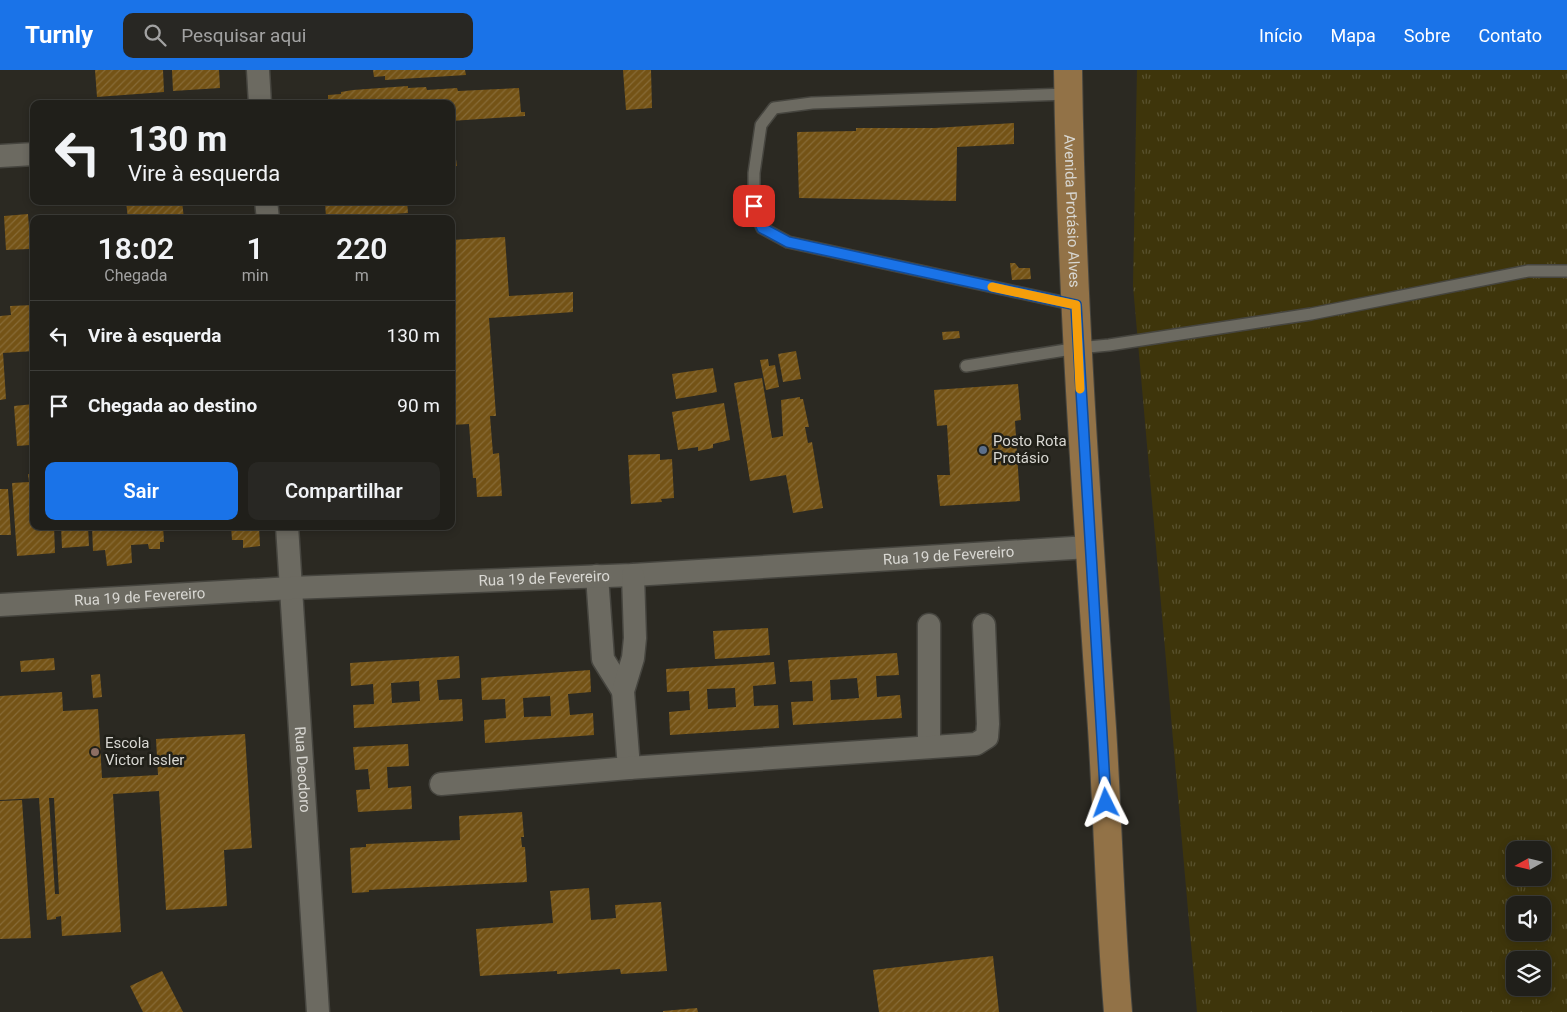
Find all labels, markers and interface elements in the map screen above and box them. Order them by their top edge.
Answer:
search box [123,13,473,58]
text: Turnly [25,21,93,49]
icon: search [141,21,169,49]
text: Pesquisar aqui [181,24,306,47]
text: Início [1259,25,1302,46]
text: Mapa [1330,25,1376,46]
text: Sobre [1404,25,1450,46]
text: Contato [1478,25,1542,46]
text: 130 m [128,119,227,160]
icon: left [45,120,110,185]
street label: Avenida Protásio Alves [1060,134,1084,288]
text: Vire à esquerda [128,161,280,186]
pin [733,185,775,227]
icon: arrive [740,192,768,220]
text: 18:02 [98,231,174,266]
text: 1 [247,231,264,266]
text: 220 [336,231,387,266]
text: Chegada [104,266,167,285]
text: min [242,266,269,285]
text: m [355,266,369,285]
icon: left [45,322,73,350]
text: Vire à esquerda [88,324,221,347]
text: 130 m [387,324,440,347]
icon: arrive [45,392,73,420]
text: Chegada ao destino [88,394,257,417]
text: 90 m [397,394,440,417]
place label: Posto Rota Protásio [993,432,1067,467]
marker: Posto Rota Protásio [977,444,989,456]
button: Sair [45,462,238,520]
button: Compartilhar [248,462,440,520]
street label: Rua 19 de Fevereiro [883,543,1015,569]
street label: Rua 19 de Fevereiro [478,567,610,590]
street label: Rua 19 de Fevereiro [74,584,206,610]
street label: Rua Deodoro [291,726,314,813]
place label: Escola Victor Issler [105,734,184,769]
marker: Escola Victor Issler [89,746,101,758]
position arrow [1079,776,1131,828]
north arrow [1506,841,1551,886]
map controls [1506,841,1551,996]
button: sound [1506,896,1551,941]
button: layers [1506,951,1551,996]

